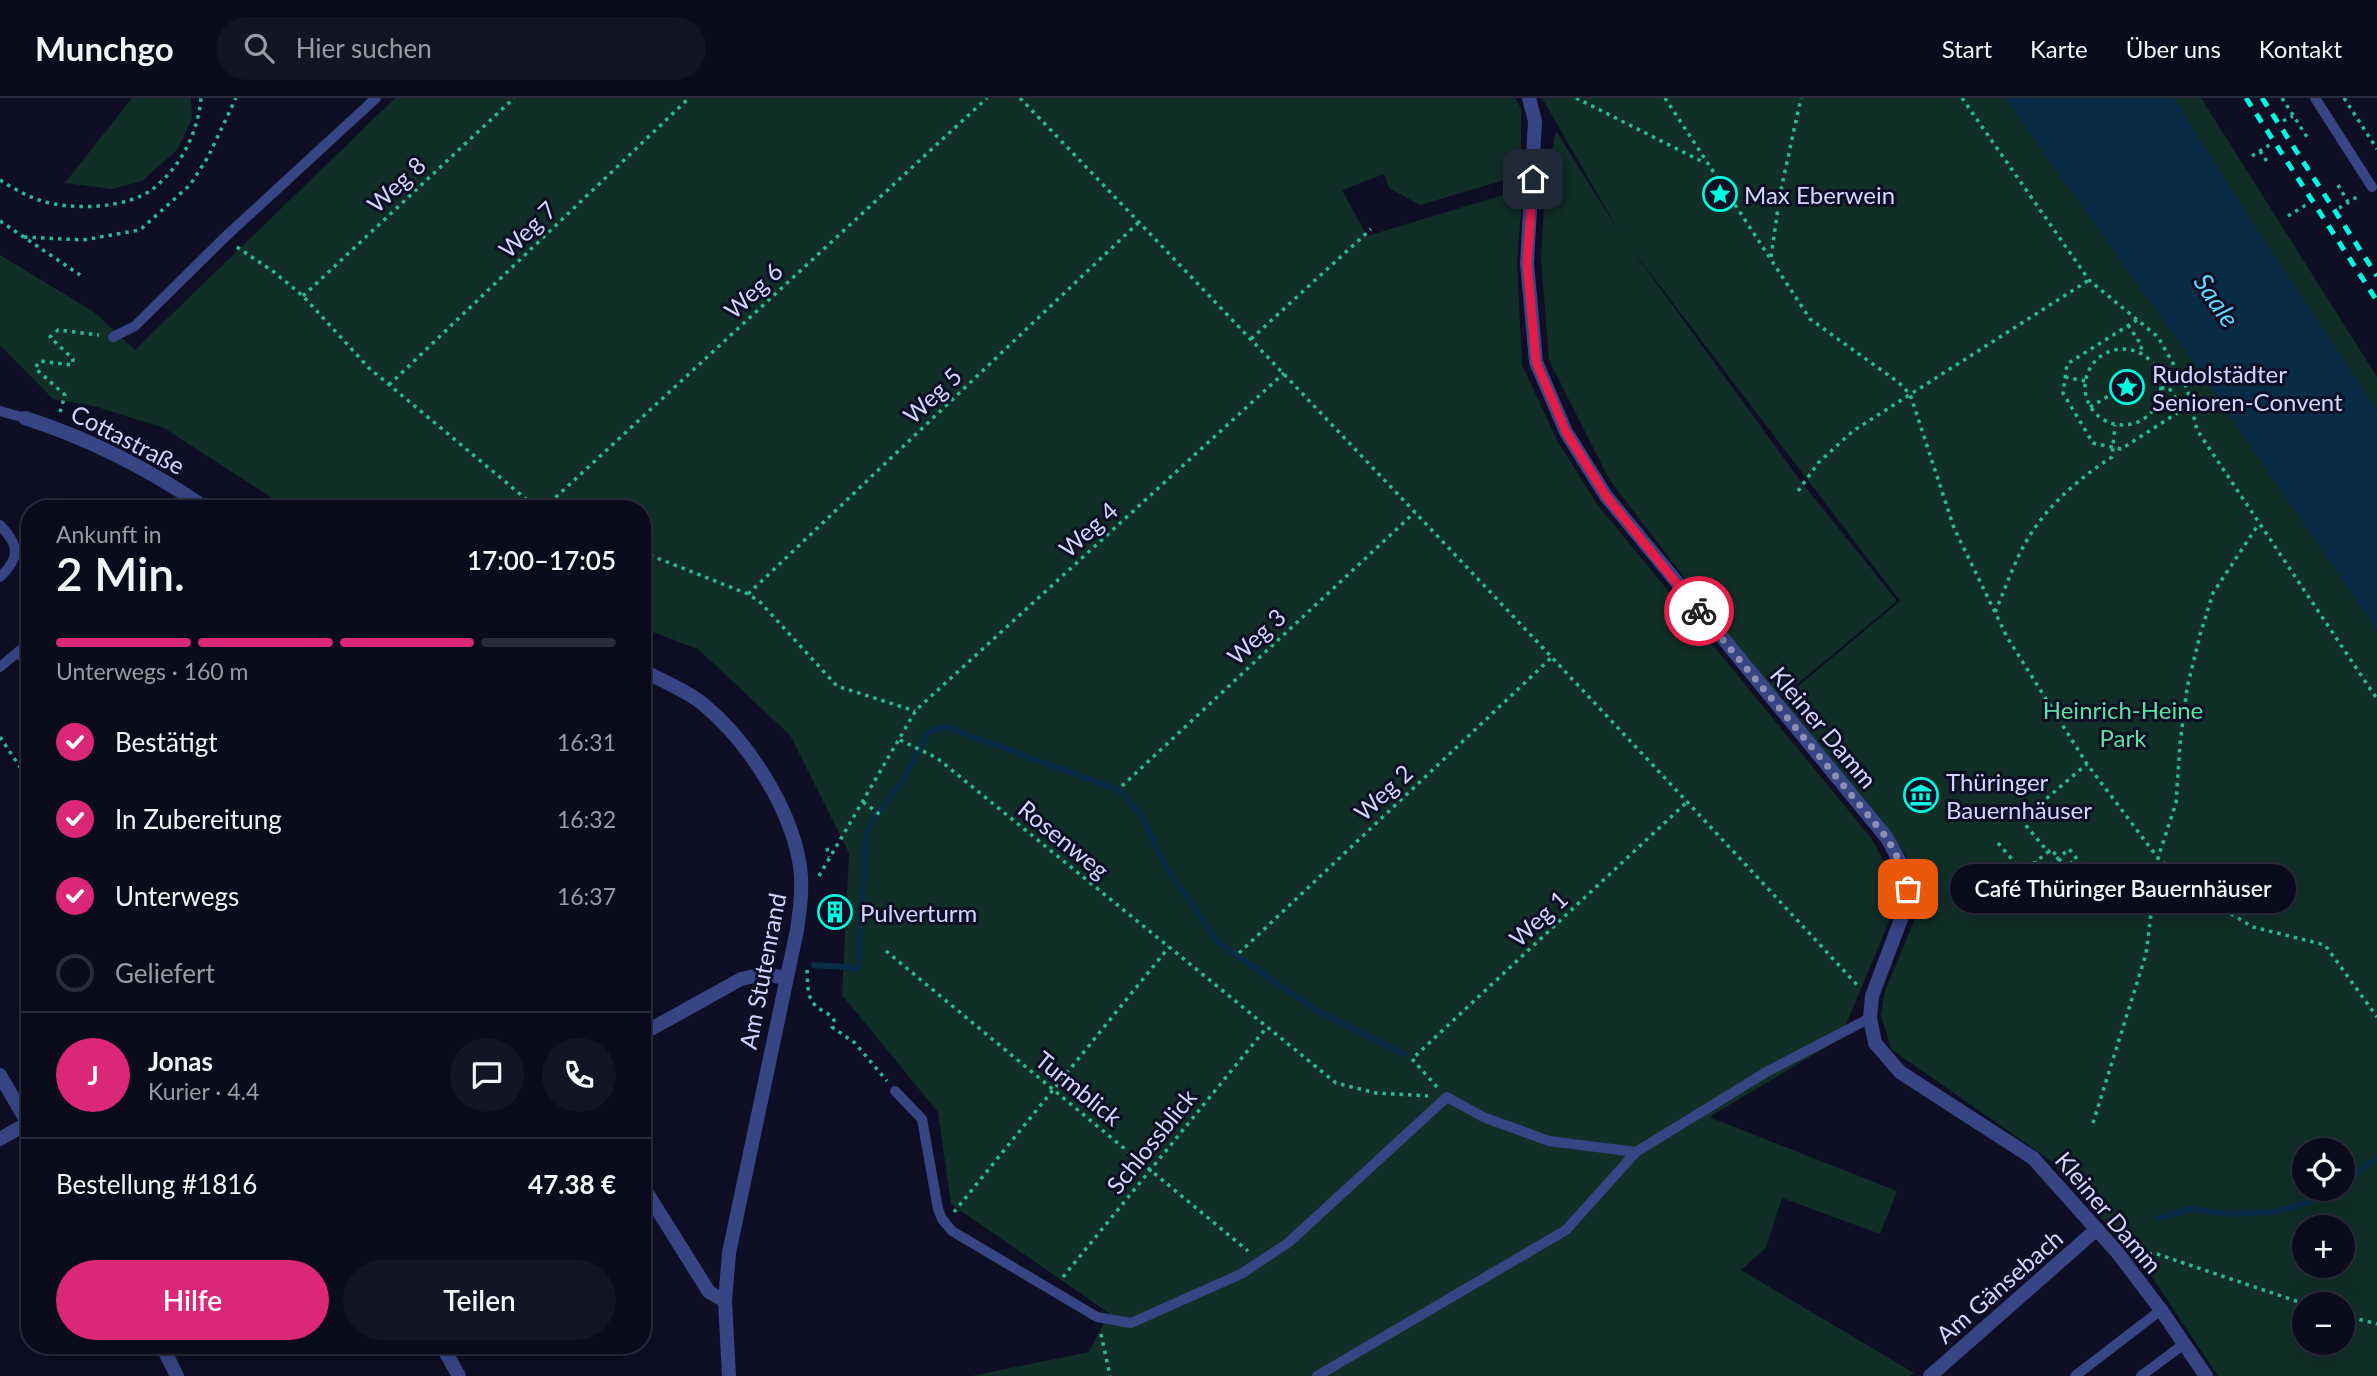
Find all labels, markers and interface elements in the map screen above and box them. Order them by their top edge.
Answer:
search box [216,17,706,80]
text: Munchgo [35,28,174,68]
icon: search [240,29,278,67]
text: Hier suchen [296,32,432,64]
text: Start [1942,34,1992,63]
text: Karte [2030,34,2088,63]
text: Über uns [2126,34,2221,63]
text: Kontakt [2259,34,2342,63]
pin [1503,149,1563,209]
street label: Weg 8 [361,150,431,218]
icon: home [1514,160,1552,198]
place icon: Max Eberwein [1701,175,1739,213]
place label: Max Eberwein [1744,180,1895,209]
street label: Weg 7 [492,195,562,263]
street label: Weg 6 [718,256,788,324]
water label: Saale [2188,267,2246,333]
place label: Rudolstädter Senioren-Convent [2152,359,2343,416]
street label: Weg 5 [897,361,967,429]
place icon: Rudolstädter Senioren-Convent [2108,368,2146,406]
street label: Cottastraße [66,398,190,480]
street label: Weg 4 [1053,495,1123,563]
text: Ankunft in [56,520,162,548]
text: 17:00–17:05 [467,544,616,576]
text: 2 Min. [56,546,185,601]
courier [1664,576,1734,646]
icon: bike [1680,592,1718,630]
street label: Weg 3 [1221,602,1291,670]
text: Unterwegs · 160 m [56,657,249,685]
street label: Kleiner Damm [1765,660,1883,794]
park label: Heinrich-Heine Park [2043,695,2203,752]
icon: check [56,723,94,761]
text: Bestätigt [115,726,218,758]
text: 16:31 [557,728,616,756]
street label: Weg 2 [1348,758,1418,826]
place label: Thüringer Bauernhäuser [1946,767,2092,824]
museum icon: Thüringer Bauernhäuser [1902,776,1940,814]
street label: Rosenweg [1013,794,1115,884]
icon: check [56,800,94,838]
text: In Zubereitung [115,803,282,835]
text: 16:32 [557,805,616,833]
pin [1878,859,1938,919]
callout: Café Thüringer Bauernhäuser [1950,864,2296,914]
icon: bag [1889,870,1927,908]
text: Café Thüringer Bauernhäuser [1975,874,2271,902]
icon: check [56,877,94,915]
text: Unterwegs [115,880,239,912]
text: 16:37 [557,882,616,910]
street label: Weg 1 [1503,884,1573,952]
street label: Am Stutenrand [733,890,791,1052]
building icon: Pulverturm [816,893,854,931]
place label: Pulverturm [860,898,977,927]
text: Geliefert [115,957,215,989]
button: chat [450,1038,524,1112]
button: phone [542,1038,616,1112]
text: Jonas [148,1045,213,1077]
street label: Turmblick [1030,1045,1128,1132]
text: J [87,1059,99,1091]
text: Kurier · 4.4 [148,1077,259,1105]
street label: Schlossblick [1100,1082,1203,1199]
map controls [2292,1138,2355,1355]
button: locate [2292,1138,2355,1201]
street label: Kleiner Damm [2050,1145,2168,1279]
text: Bestellung #1816 [56,1168,257,1200]
text: 47.38 € [528,1168,616,1200]
button: + [2292,1215,2355,1278]
street label: Am Gänsebach [1930,1223,2068,1349]
button: Hilfe [56,1260,329,1340]
button: Teilen [343,1260,616,1340]
button: − [2292,1292,2355,1355]

